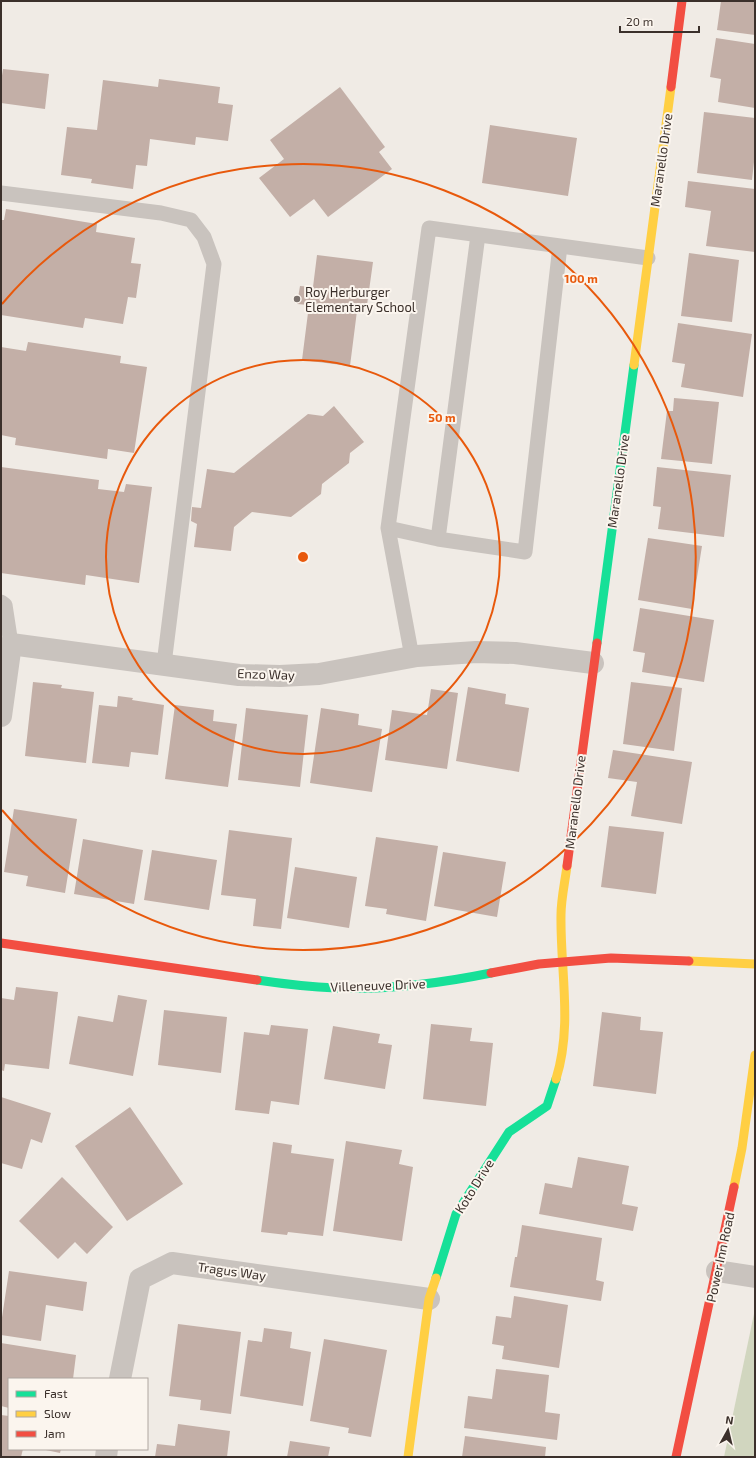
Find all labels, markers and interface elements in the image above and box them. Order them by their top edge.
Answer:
scale bar [620,8,699,34]
text: 20 m [626,14,653,28]
street label: Maranello Drive [647,112,675,208]
text: 100 m [564,271,598,285]
place label: Roy Herburger Elementary School [305,284,416,315]
marker: Roy Herburger Elementary School [292,294,302,304]
text: 50 m [428,410,456,424]
street label: Maranello Drive [604,433,632,529]
centre of rings [296,550,310,564]
street label: Enzo Way [237,665,295,683]
street label: Maranello Drive [561,754,589,850]
street label: Villeneuve Drive [330,975,426,995]
street label: Koto Drive [451,1156,497,1216]
street label: Power Inn Road [703,1210,737,1304]
street label: Tragus Way [197,1258,267,1284]
legend [8,1378,148,1450]
text: Fast [44,1386,68,1400]
text: Slow [44,1406,71,1420]
north arrow [708,1410,748,1450]
text: N [725,1413,734,1427]
text: Jam [44,1426,65,1440]

